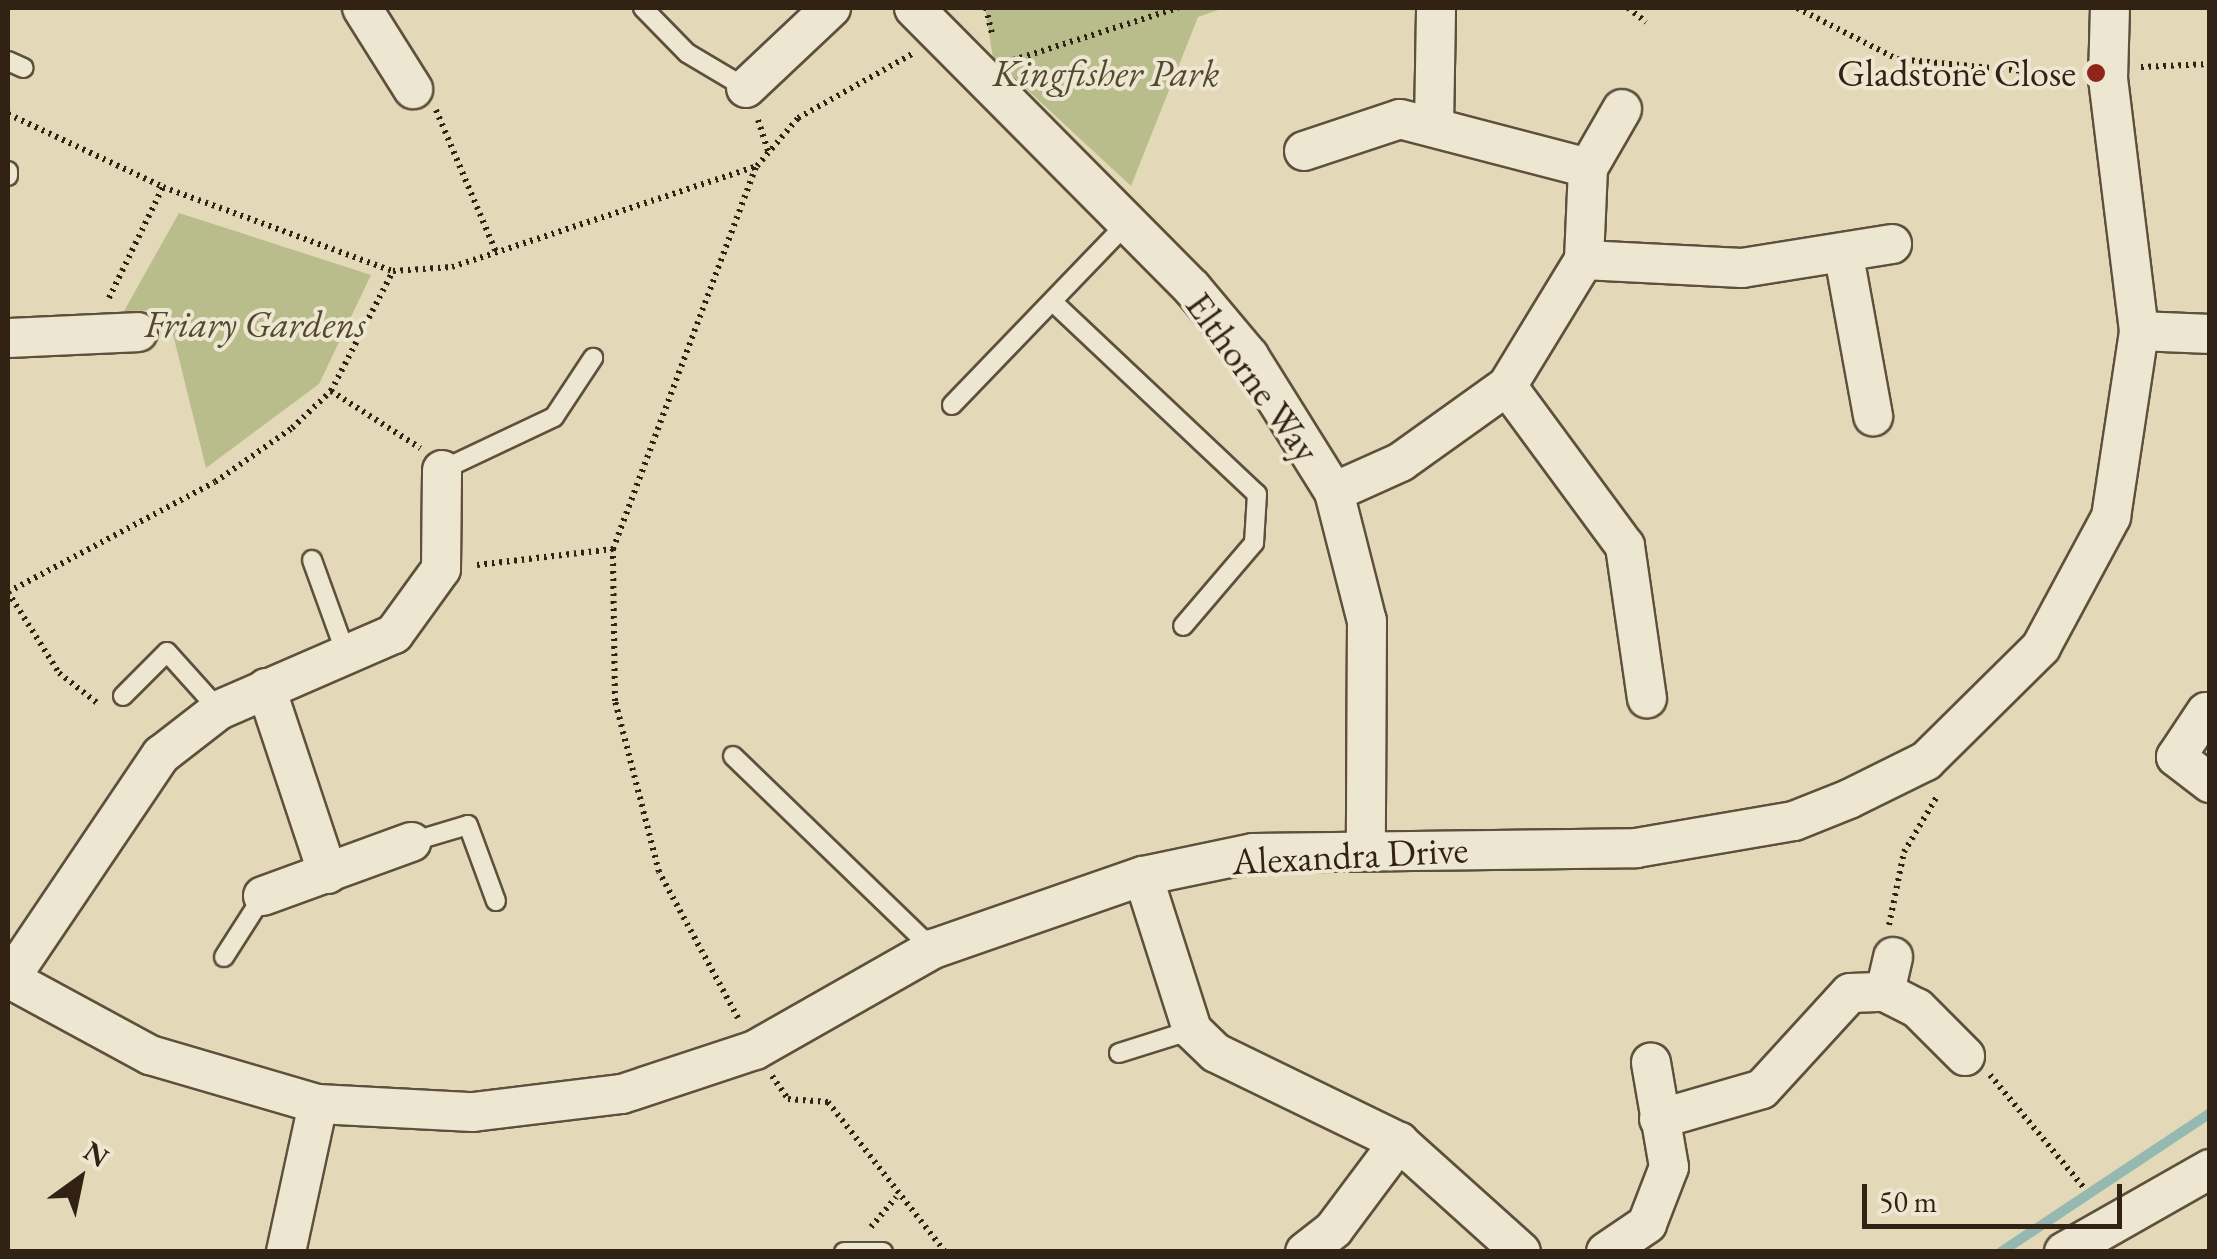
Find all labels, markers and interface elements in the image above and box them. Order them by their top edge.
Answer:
park label: Kingfisher Park [993,50,1219,96]
place label: Gladstone Close [1837,50,2076,96]
marker: Gladstone Close [2085,62,2107,84]
street label: Elthorne Way [1176,283,1330,471]
park label: Friary Gardens [144,301,366,347]
street label: Alexandra Drive [1231,826,1469,884]
north arrow [30,1129,130,1229]
text: N [77,1133,116,1175]
scale bar [1867,1164,2127,1226]
text: 50 m [1879,1182,1937,1221]

